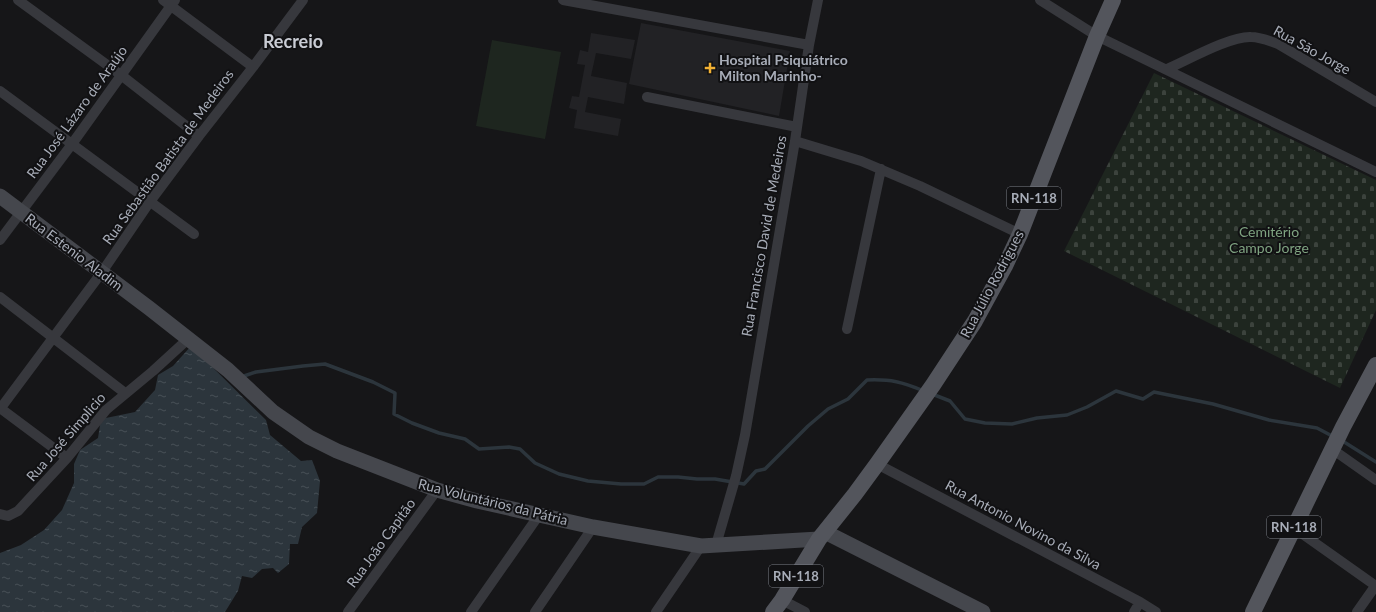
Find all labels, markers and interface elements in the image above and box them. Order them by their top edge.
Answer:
street label: Rua São Jorge [1271,21,1354,78]
district label: Recreio [263,30,323,52]
street label: Rua José Lázaro de Araújo [23,42,130,181]
place label: Hospital Psiquiátrico Milton Marinho- [719,51,848,84]
marker: Hospital Psiquiátrico Milton Marinho- [704,62,716,74]
street label: Rua Sebastião Batista de Medeiros [98,66,237,248]
street label: Rua Francisco David de Medeiros [737,134,790,338]
road number: RN-118 [1007,187,1061,209]
street label: Rua Estenio Aladim [22,209,126,294]
park label: Cemitério Campo Jorge [1229,223,1309,256]
street label: Rua Júlio Rodrigues [956,227,1027,340]
street label: Rua José Simplicio [22,389,109,485]
street label: Rua Voluntários da Pátria [417,475,570,528]
street label: Rua Antonio Novino da Silva [942,476,1104,573]
street label: Rua João Capitão [343,495,419,591]
road number: RN-118 [1267,516,1321,538]
road number: RN-118 [769,565,823,587]

